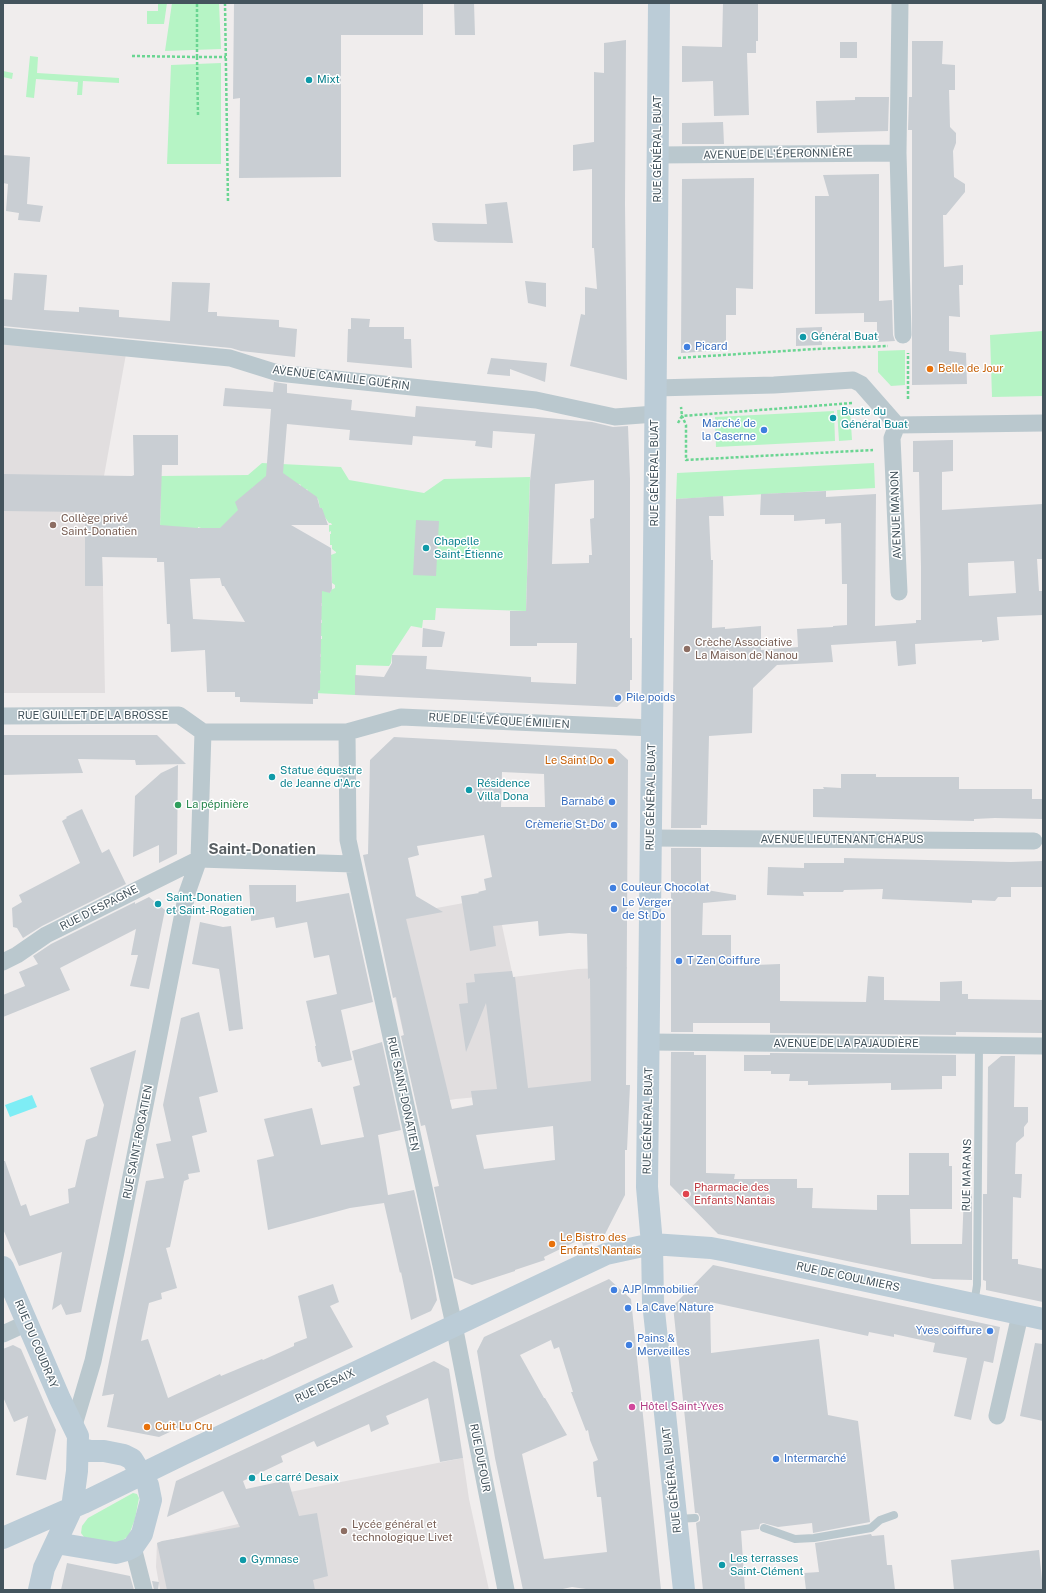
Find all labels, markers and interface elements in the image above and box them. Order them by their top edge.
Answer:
place label: Mixt [317,73,340,87]
marker: Mixt [304,75,314,85]
street label: RUE GÉNÉRAL BUAT [651,96,665,202]
street label: AVENUE DE L'ÉPERONNIÈRE [703,146,853,162]
place label: Général Buat [811,330,878,344]
marker: Général Buat [798,332,808,342]
place label: Picard [695,340,727,354]
marker: Picard [682,342,692,352]
place label: Belle de Jour [938,362,1003,376]
street label: AVENUE CAMILLE GUÉRIN [272,363,410,393]
marker: Belle de Jour [925,364,935,374]
place label: Buste du Général Buat [841,405,908,431]
marker: Buste du Général Buat [828,413,838,423]
place label: Marché de la Caserne [702,417,756,443]
street label: RUE GÉNÉRAL BUAT [648,420,662,526]
marker: Marché de la Caserne [759,425,769,435]
street label: AVENUE MANON [888,471,904,559]
place label: Collège privé Saint-Donatien [61,512,137,538]
marker: Collège privé Saint-Donatien [48,520,58,530]
place label: Chapelle Saint-Étienne [434,535,503,561]
marker: Chapelle Saint-Étienne [421,543,431,553]
place label: Crèche Associative La Maison de Nanou [695,636,798,662]
marker: Crèche Associative La Maison de Nanou [682,644,692,654]
place label: Pile poids [626,691,675,705]
marker: Pile poids [613,693,623,703]
street label: RUE GUILLET DE LA BROSSE [18,709,168,723]
street label: RUE DE L'ÉVÊQUE ÉMILIEN [428,711,570,731]
street label: RUE GÉNÉRAL BUAT [643,743,659,851]
place label: Le Saint Do [545,754,603,768]
marker: Le Saint Do [606,756,616,766]
place label: Statue équestre de Jeanne d'Arc [280,764,362,790]
marker: Statue équestre de Jeanne d'Arc [267,772,277,782]
place label: Résidence Villa Dona [477,777,530,803]
marker: Résidence Villa Dona [464,785,474,795]
place label: Barnabé [561,795,604,809]
marker: Barnabé [607,797,617,807]
place label: La pépinière [186,798,249,812]
marker: La pépinière [173,800,183,810]
place label: Crèmerie St-Do' [525,818,606,832]
marker: Crèmerie St-Do' [609,820,619,830]
street label: AVENUE LIEUTENANT CHAPUS [760,833,924,847]
district label: Saint-Donatien [208,840,316,858]
place label: Couleur Chocolat [621,881,710,895]
street label: RUE D'ESPAGNE [58,883,140,933]
marker: Couleur Chocolat [608,883,618,893]
place label: Saint-Donatien et Saint-Rogatien [166,891,255,917]
place label: Le Verger de St Do [622,896,671,922]
marker: Saint-Donatien et Saint-Rogatien [153,899,163,909]
marker: Le Verger de St Do [609,904,619,914]
place label: T Zen Coiffure [687,954,760,968]
marker: T Zen Coiffure [674,956,684,966]
street label: RUE SAINT-DONATIEN [384,1036,422,1152]
street label: AVENUE DE LA PAJAUDIÈRE [773,1037,919,1051]
street label: RUE GÉNÉRAL BUAT [640,1067,656,1175]
street label: RUE SAINT-ROGATIEN [120,1084,156,1200]
street label: RUE MARANS [960,1138,974,1212]
place label: Pharmacie des Enfants Nantais [694,1181,775,1207]
marker: Pharmacie des Enfants Nantais [681,1189,691,1199]
place label: Le Bistro des Enfants Nantais [560,1231,641,1257]
marker: Le Bistro des Enfants Nantais [547,1239,557,1249]
street label: RUE DE COULMIERS [795,1260,901,1294]
place label: AJP Immobilier [622,1283,698,1297]
marker: AJP Immobilier [609,1285,619,1295]
street label: RUE DU COUDRAY [11,1298,61,1390]
place label: La Cave Nature [636,1301,714,1315]
marker: La Cave Nature [623,1303,633,1313]
place label: Yves coiffure [916,1324,982,1338]
marker: Yves coiffure [985,1326,995,1336]
place label: Pains & Merveilles [637,1332,690,1358]
marker: Pains & Merveilles [624,1340,634,1350]
street label: RUE DESAIX [293,1366,357,1406]
place label: Hôtel Saint-Yves [640,1400,724,1414]
marker: Hôtel Saint-Yves [627,1402,637,1412]
place label: Cuit Lu Cru [155,1420,212,1434]
marker: Cuit Lu Cru [142,1422,152,1432]
street label: RUE DUFOUR [467,1423,493,1493]
street label: RUE GÉNÉRAL BUAT [660,1426,684,1534]
place label: Intermarché [784,1452,846,1466]
marker: Intermarché [771,1454,781,1464]
place label: Le carré Desaix [260,1471,339,1485]
marker: Le carré Desaix [247,1473,257,1483]
place label: Lycée général et technologique Livet [352,1518,453,1544]
marker: Lycée général et technologique Livet [339,1526,349,1536]
place label: Les terrasses Saint-Clément [730,1552,803,1578]
place label: Gymnase [251,1553,299,1567]
marker: Gymnase [238,1555,248,1565]
marker: Les terrasses Saint-Clément [717,1560,727,1570]

